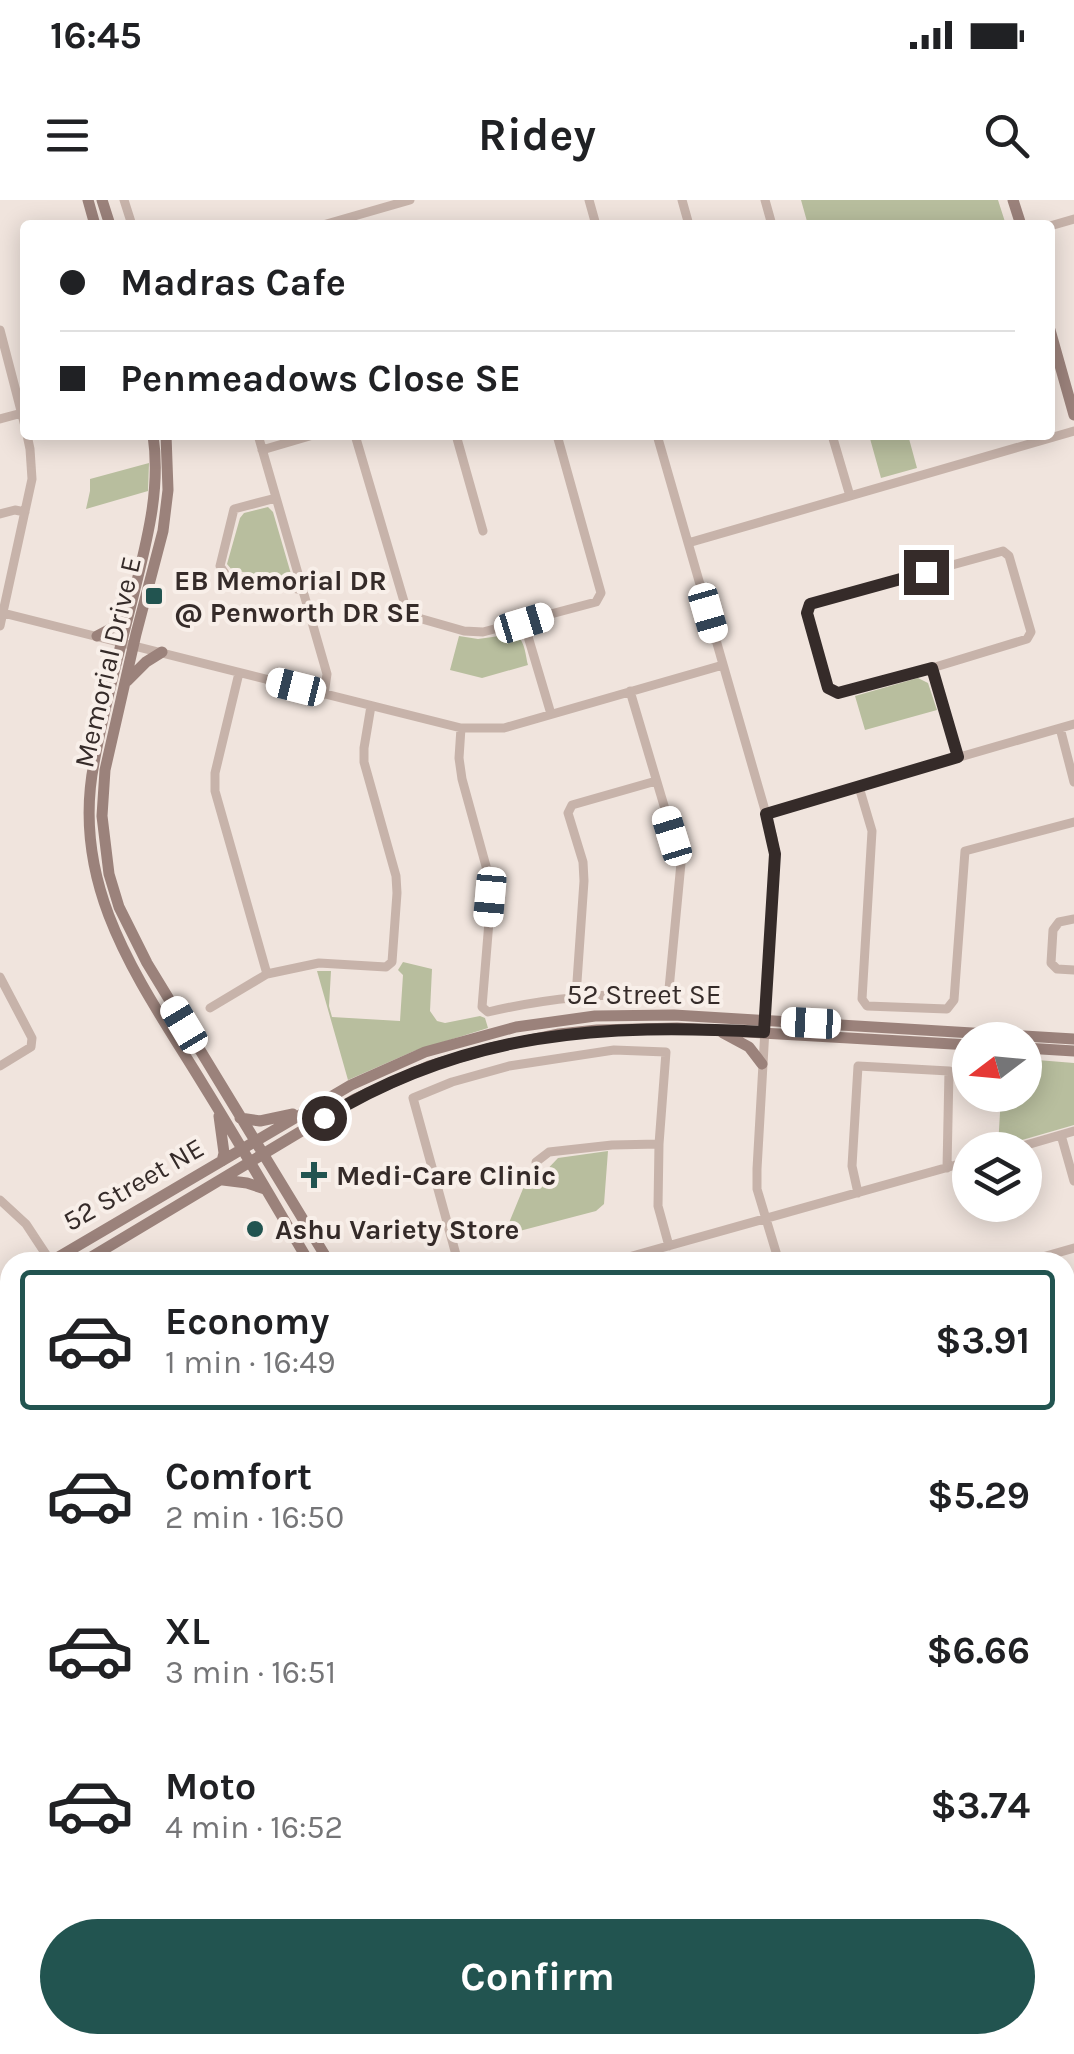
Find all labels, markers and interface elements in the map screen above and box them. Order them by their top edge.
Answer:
text: 16:45 [50,13,142,58]
icon: menu [40,108,95,163]
icon: search [979,108,1034,163]
text: Ridey [478,109,596,161]
text: Madras Cafe [120,260,346,305]
text: Penmeadows Close SE [120,356,521,401]
route end [904,550,949,595]
street label: Memorial Drive E [67,553,148,771]
place label: EB Memorial DR @ Penworth DR SE [174,564,421,629]
car [685,580,731,646]
marker: EB Memorial DR @ Penworth DR SE [143,585,165,607]
car [491,600,557,646]
car [263,665,329,709]
car [649,803,695,869]
car [472,866,508,928]
street label: 52 Street SE [567,978,721,1011]
car [156,992,212,1058]
car [780,1006,842,1040]
north arrow [952,1022,1042,1112]
map controls [952,1022,1042,1222]
route start [302,1096,347,1141]
street label: 52 Street NE [57,1131,210,1238]
button: layers [952,1132,1042,1222]
place label: Medi-Care Clinic [336,1159,556,1192]
marker: Medi-Care Clinic [301,1162,327,1188]
place label: Ashu Variety Store [275,1213,519,1246]
marker: Ashu Variety Store [244,1218,266,1240]
icon: car [45,1295,135,1385]
text: Economy [165,1299,329,1344]
text: $3.91 [935,1318,1030,1363]
text: 1 min · 16:49 [165,1344,336,1381]
icon: car [45,1450,135,1540]
text: Comfort [165,1454,312,1499]
text: $5.29 [927,1473,1030,1518]
text: 2 min · 16:50 [165,1499,344,1536]
icon: car [45,1605,135,1695]
text: XL [165,1609,210,1654]
text: $6.66 [926,1628,1030,1673]
text: 3 min · 16:51 [165,1654,336,1691]
icon: car [45,1760,135,1850]
text: Moto [165,1764,256,1809]
text: $3.74 [930,1783,1030,1828]
text: 4 min · 16:52 [165,1809,343,1846]
button: Confirm [40,1919,1035,2034]

